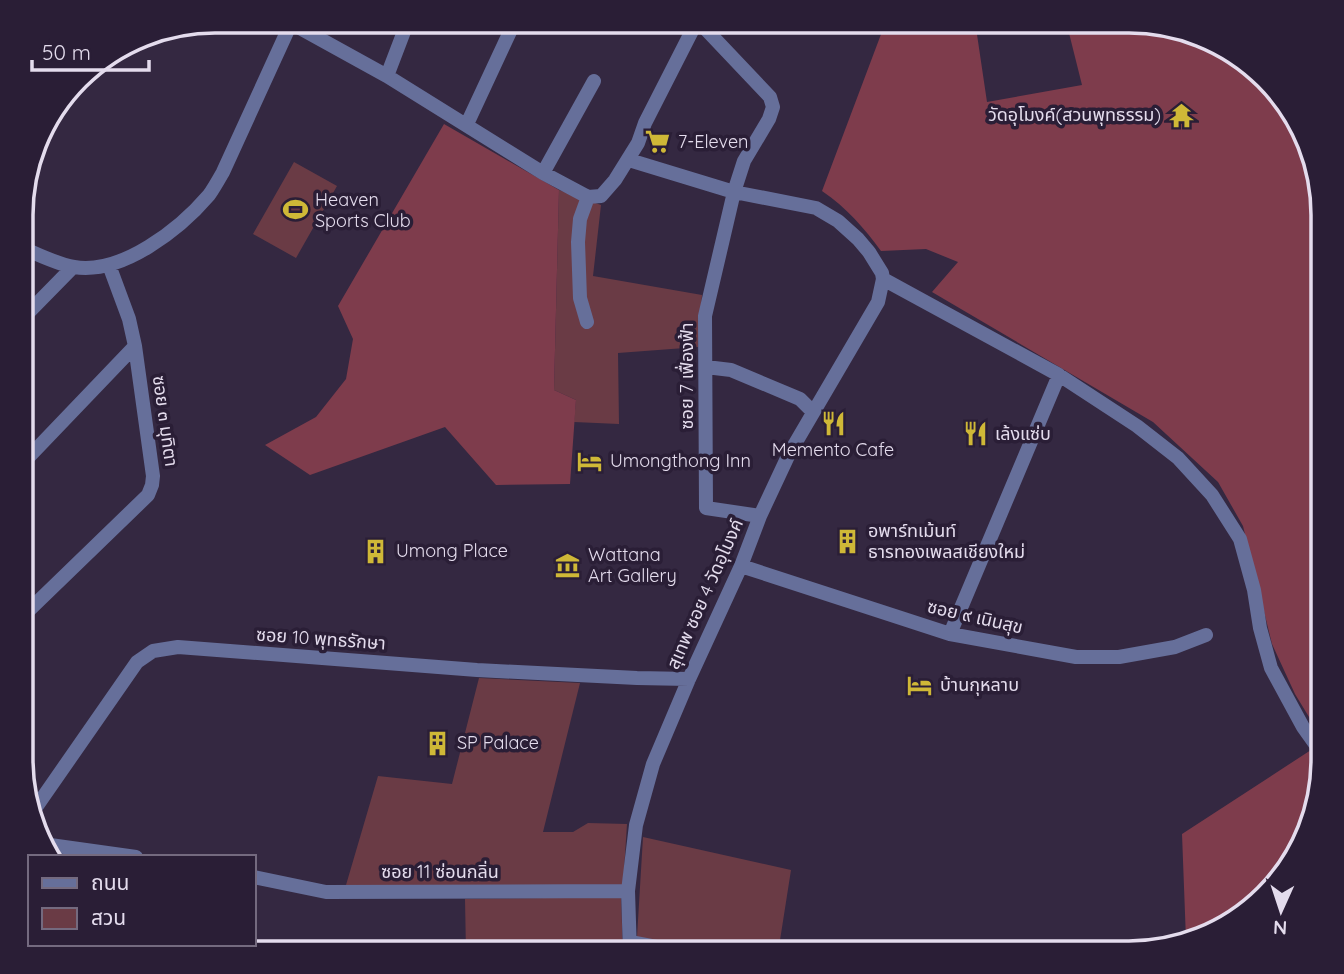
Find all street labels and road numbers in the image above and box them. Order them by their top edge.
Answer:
street label: ซอย 7 เฟื่องฟ้า [674,323,698,429]
street label: ซอย ๓ มุทิตา [148,374,183,468]
street label: สุเทพ ซอย 4 วัดอุโมงค์ [661,515,748,672]
street label: ซอย ๙ เนินสุข [925,594,1025,639]
street label: ซอย 10 พุทธรักษา [255,622,387,655]
street label: ซอย 11 ซ่อนกลิ่น [381,860,499,883]

